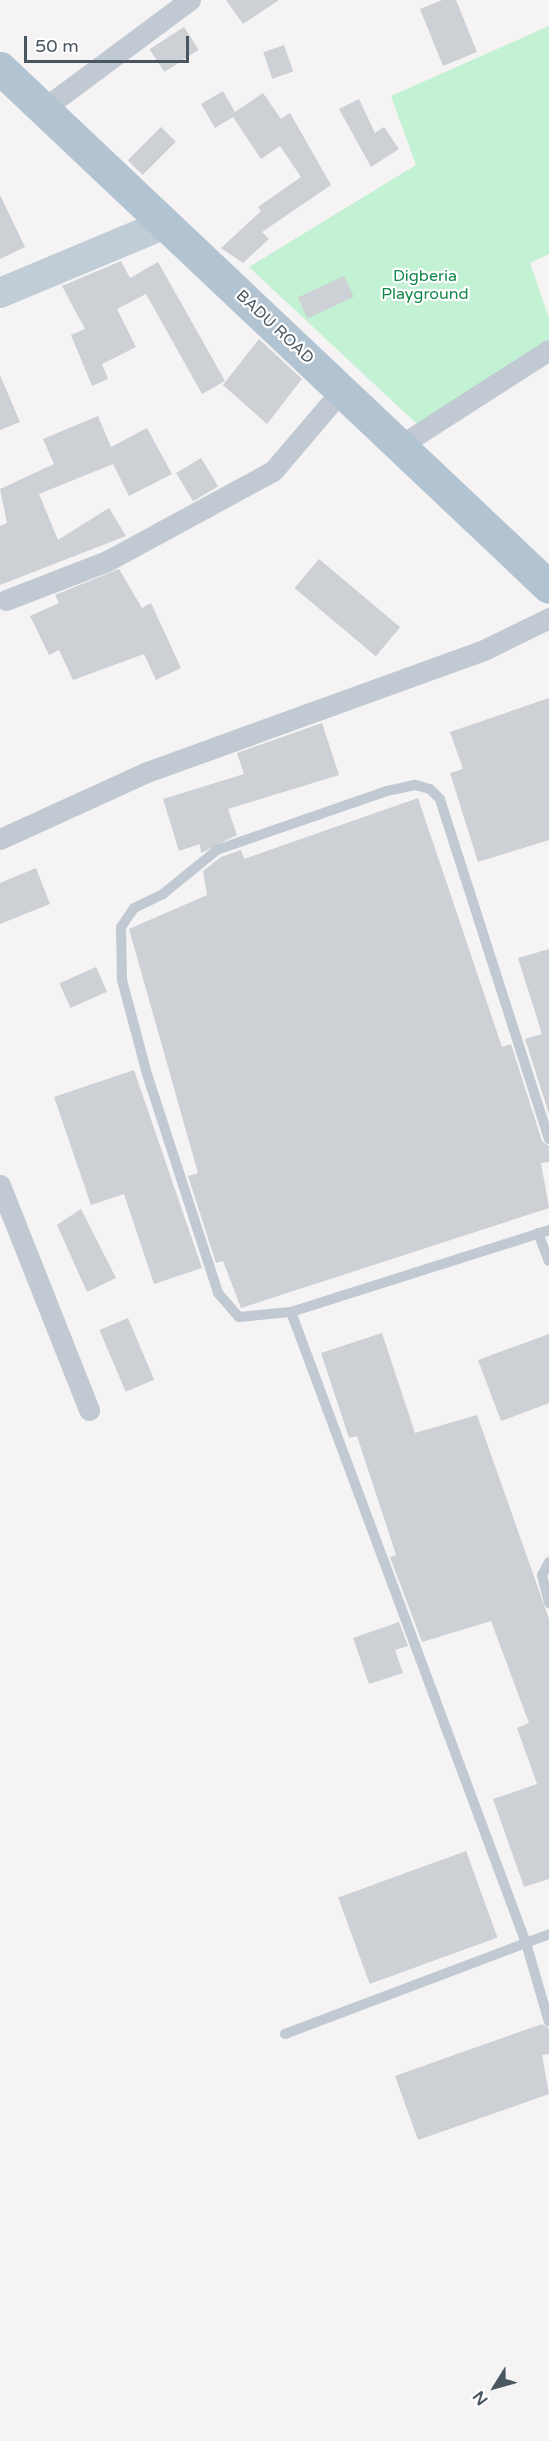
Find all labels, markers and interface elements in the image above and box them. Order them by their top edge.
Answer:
scale bar [27,24,192,62]
text: 50 m [35,35,79,57]
park label: Digberia Playground [381,266,469,304]
street label: BADU ROAD [232,286,318,368]
north arrow [465,2357,525,2417]
text: N [469,2387,492,2409]

